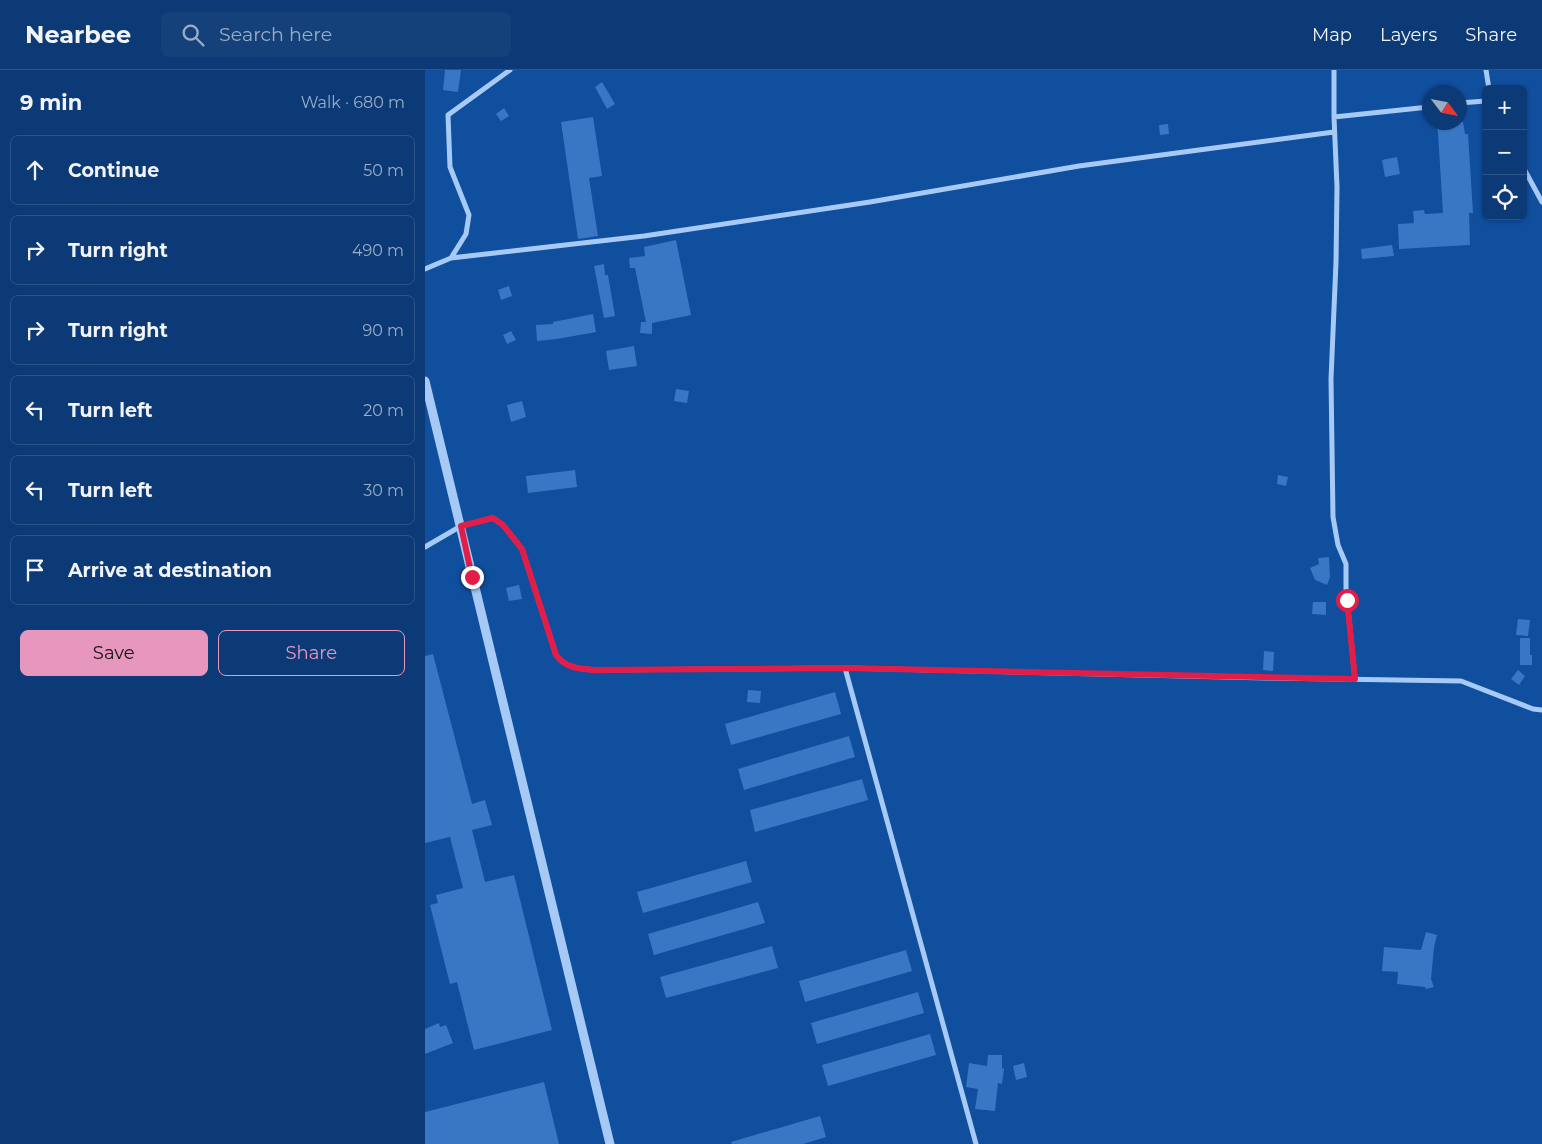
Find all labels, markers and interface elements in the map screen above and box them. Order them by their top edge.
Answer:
search box [161,12,511,57]
text: Nearbee [25,20,131,49]
icon: search [179,21,207,49]
text: Search here [219,23,332,46]
text: Map [1312,24,1352,46]
text: Layers [1380,24,1437,46]
text: Share [1465,24,1517,46]
north arrow [1422,85,1467,130]
map controls [1482,85,1527,220]
button: + [1482,85,1527,130]
text: 9 min [20,90,82,115]
text: Walk · 680 m [301,93,405,112]
button: − [1482,130,1527,175]
icon: ahead [21,156,49,184]
text: Continue [68,159,159,182]
text: 50 m [363,161,404,180]
button: locate [1482,175,1527,220]
icon: right [21,236,49,264]
text: Turn right [68,239,168,262]
text: 490 m [352,241,404,260]
icon: right [21,316,49,344]
text: Turn right [68,319,168,342]
text: 90 m [362,321,404,340]
icon: left [21,396,49,424]
text: Turn left [68,399,153,422]
text: 20 m [363,401,404,420]
icon: left [21,476,49,504]
text: Turn left [68,479,153,502]
text: 30 m [363,481,404,500]
icon: arrive [21,556,49,584]
text: Arrive at destination [68,559,272,582]
route end [461,566,484,589]
route start [1336,589,1359,612]
button: Save [20,630,208,676]
button: Share [218,630,405,676]

